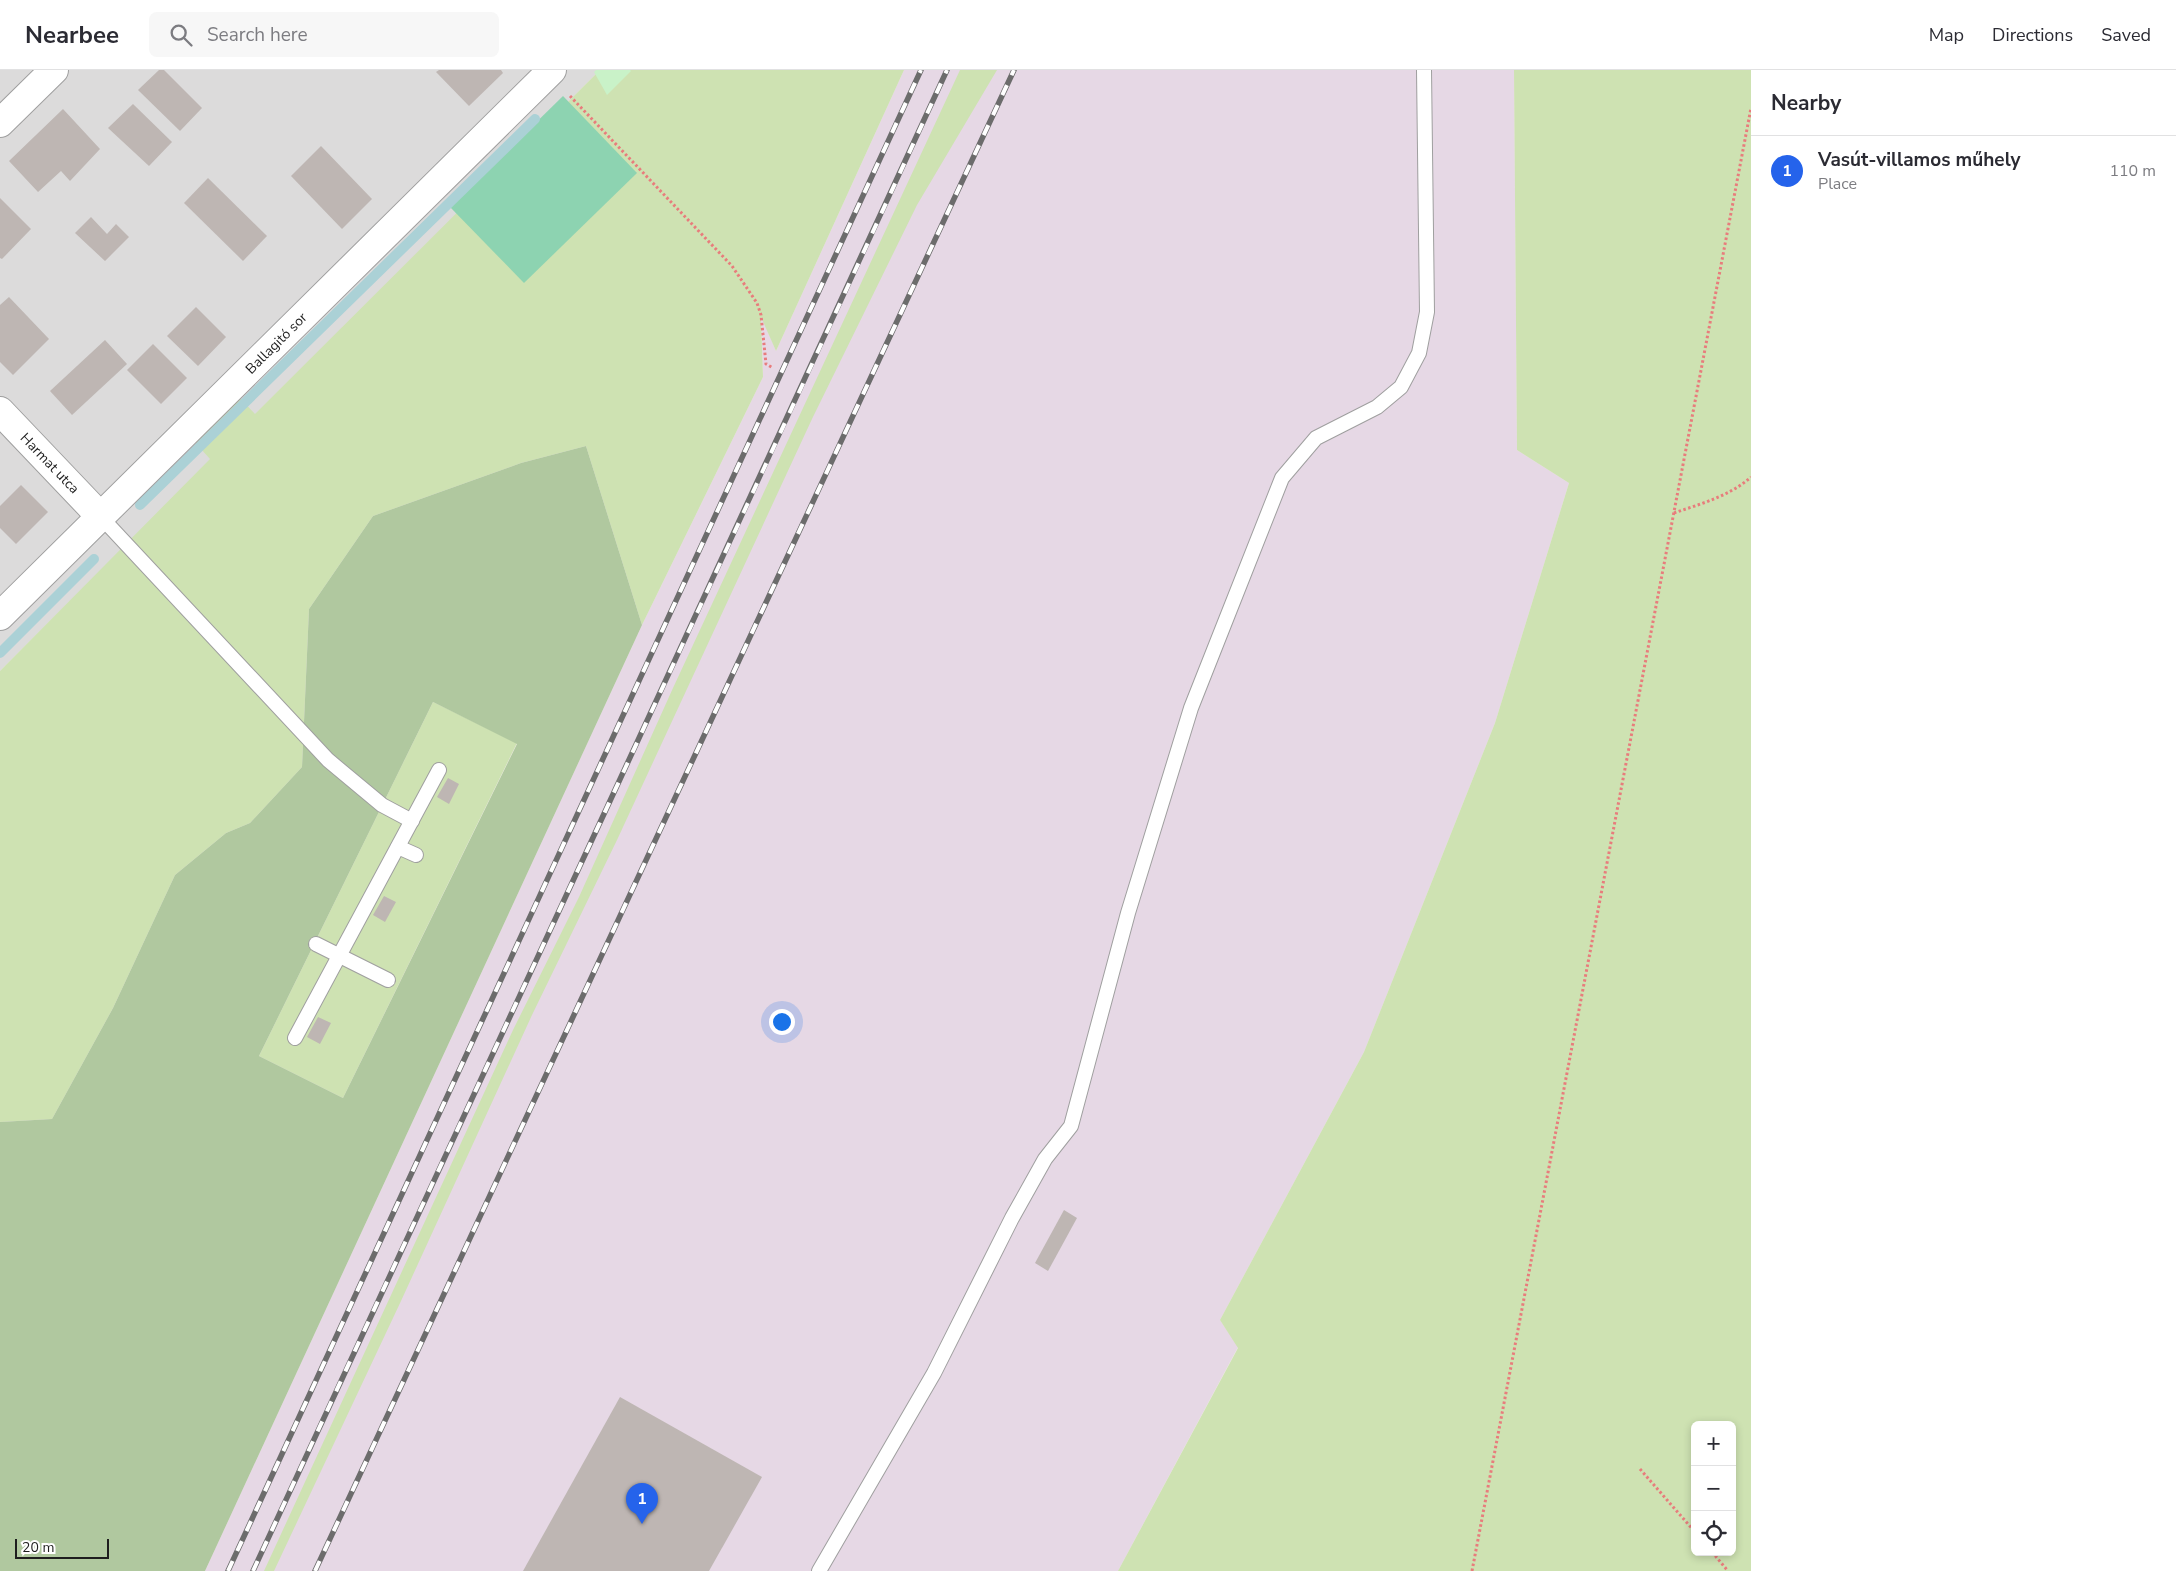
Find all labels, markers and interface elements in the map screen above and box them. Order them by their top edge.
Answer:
search box [149,12,499,57]
text: Nearbee [25,19,119,51]
icon: search [167,21,195,49]
text: Search here [207,22,308,48]
text: Map [1929,23,1964,47]
text: Directions [1992,23,2073,47]
text: Saved [2101,23,2151,47]
text: Nearby [1771,89,1841,117]
text: Vasút-villamos műhely [1818,147,2020,173]
text: 1 [1782,160,1792,182]
text: 110 m [2109,160,2156,182]
text: Place [1818,173,1857,195]
street label: Ballagitó sor [241,308,311,378]
street label: Harmat utca [16,429,83,498]
your location [769,1009,795,1035]
map controls [1691,1421,1736,1556]
button: + [1691,1421,1736,1466]
button: − [1691,1466,1736,1511]
pin: 1 [626,1483,658,1524]
button: locate [1691,1511,1736,1556]
scale bar [15,1536,109,1559]
text: 20 m [22,1538,54,1557]

